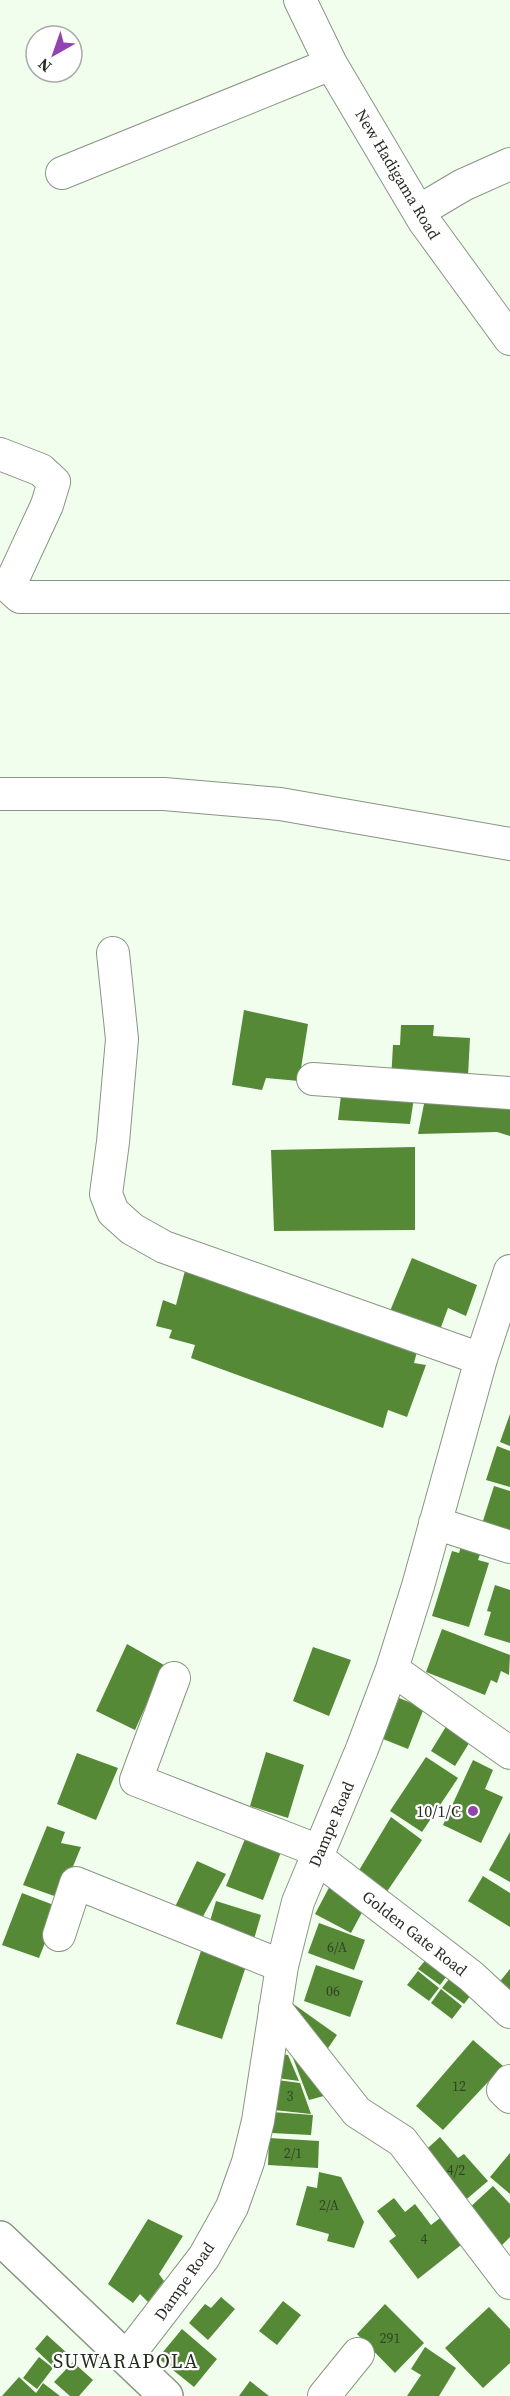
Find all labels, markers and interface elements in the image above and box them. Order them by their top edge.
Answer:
north arrow [24,24,84,84]
text: N [33,53,56,78]
street label: New Hadigama Road [350,105,446,243]
street label: Dampe Road [303,1778,359,1870]
place label: 10/1/C [416,1800,461,1822]
marker: 10/1/C [466,1804,480,1818]
street label: Golden Gate Road [358,1885,472,1981]
house number: 6/A [327,1937,348,1957]
house number: 06 [326,1981,340,2001]
house number: 12 [452,2076,466,2096]
house number: 3 [287,2086,294,2106]
house number: 2/1 [284,2143,302,2163]
house number: 4/2 [447,2160,465,2180]
house number: 2/A [319,2195,340,2215]
house number: 4 [421,2229,428,2249]
street label: Dampe Road [149,2237,219,2325]
house number: 291 [380,2328,401,2348]
district label: SUWARAPOLA [53,2347,199,2375]

